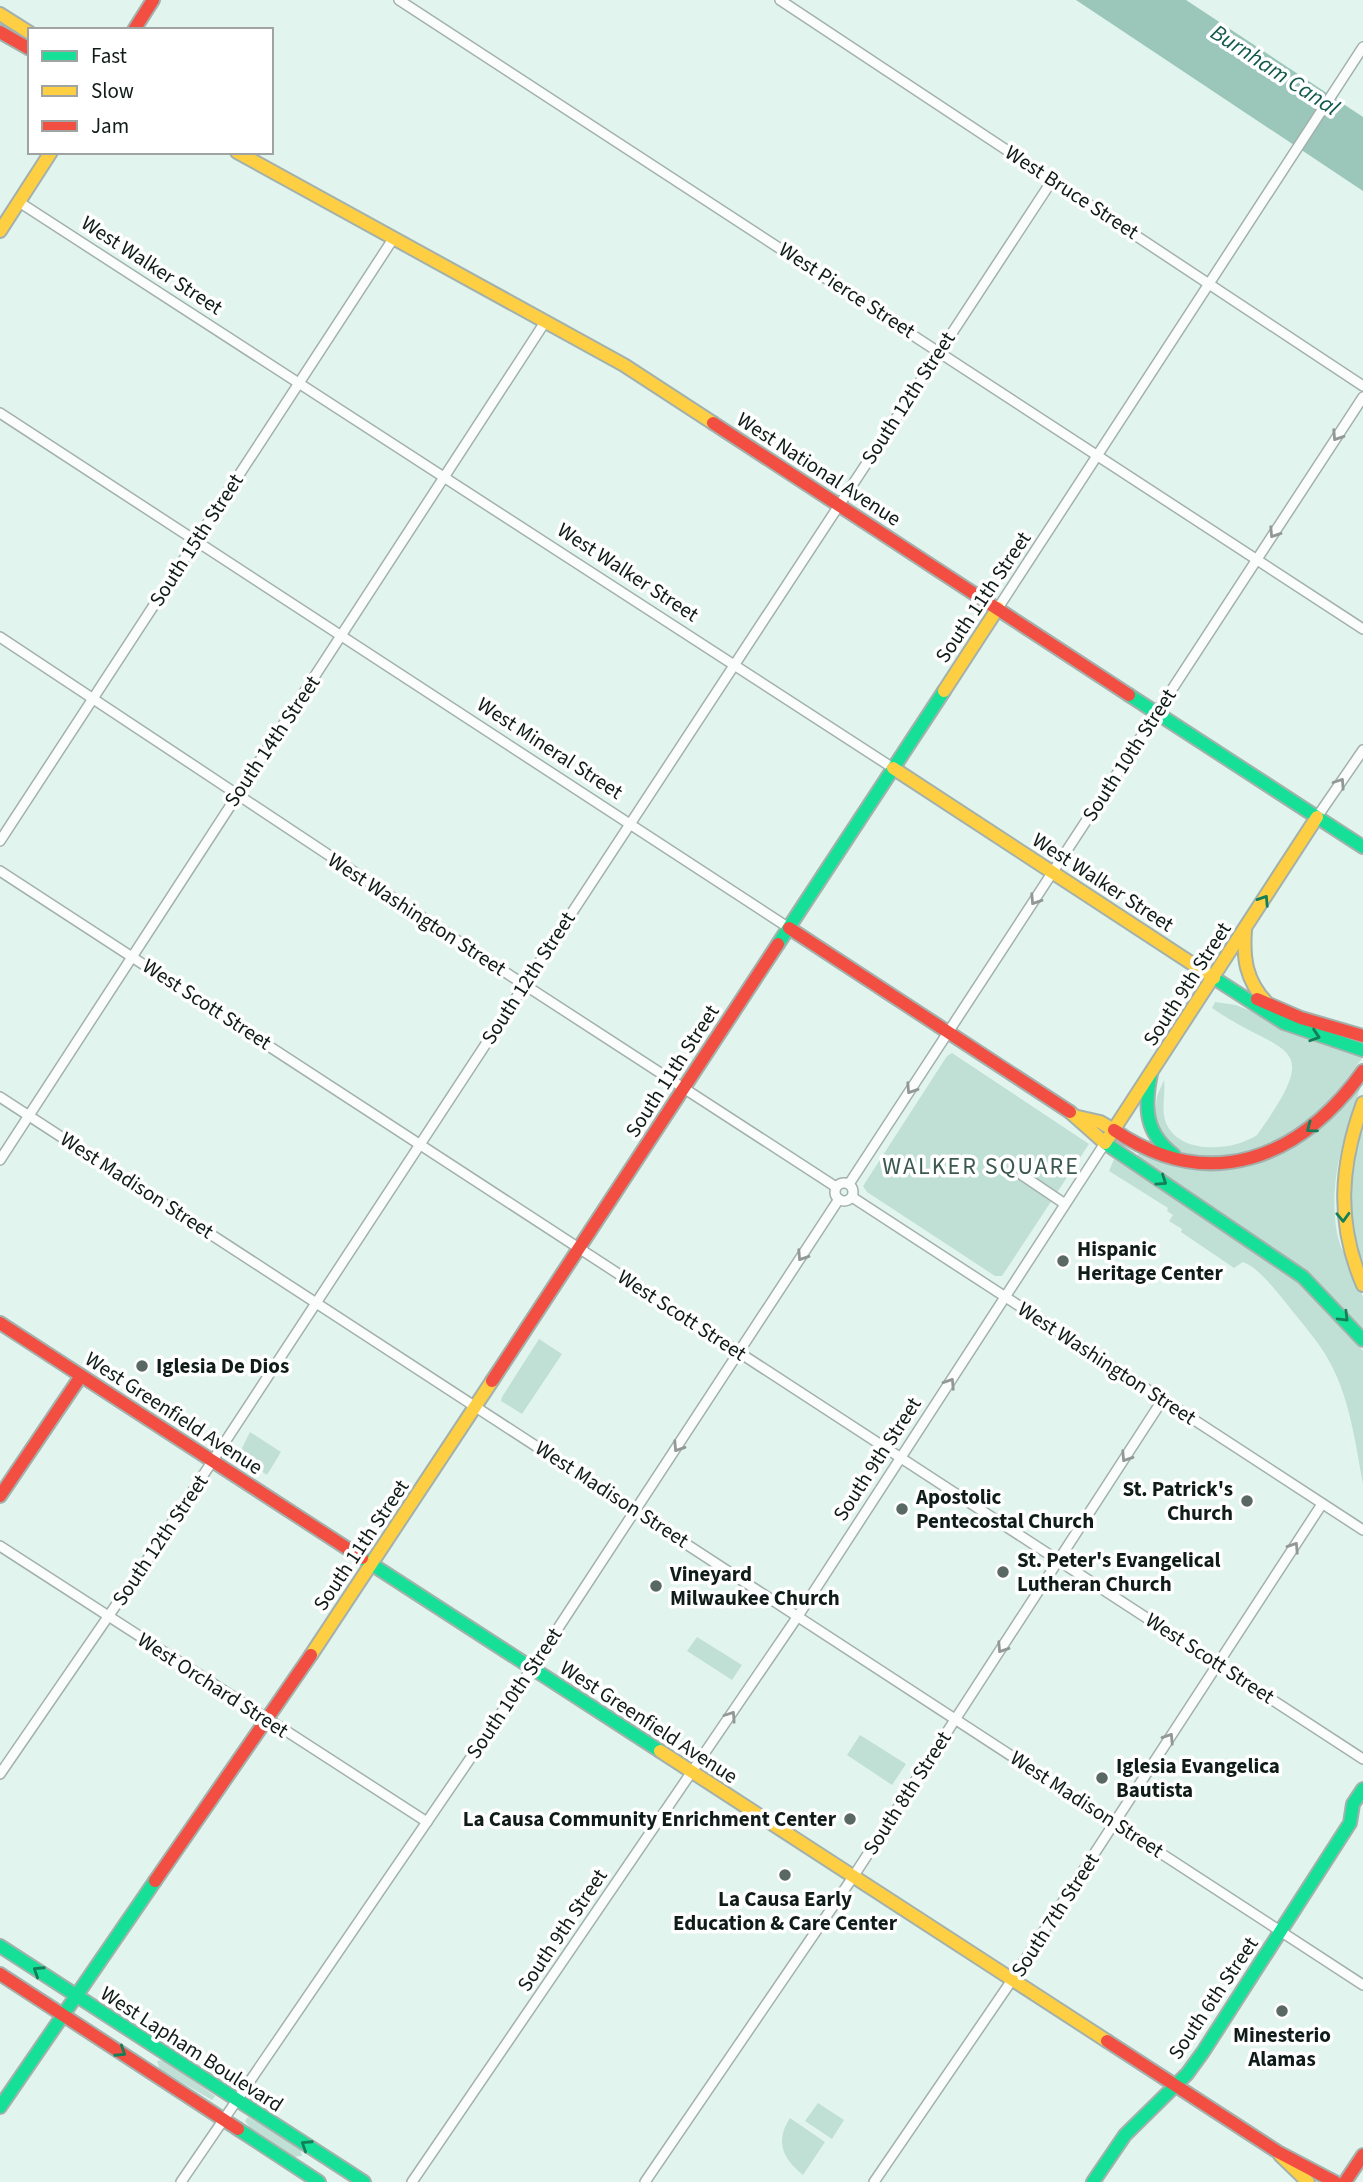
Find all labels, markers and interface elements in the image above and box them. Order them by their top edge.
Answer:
water label: Burnham Canal [1204,16,1346,124]
legend [28,28,273,154]
text: Fast [91,41,127,71]
text: Slow [91,76,134,106]
text: Jam [91,111,129,141]
street label: West Bruce Street [999,137,1145,247]
street label: West Walker Street [75,208,229,322]
street label: West Pierce Street [773,235,921,345]
street label: South 12th Street [854,326,962,470]
street label: West National Avenue [731,405,907,533]
one-way arrow [1333,428,1345,441]
street label: South 15th Street [142,468,250,612]
street label: West Walker Street [551,515,705,629]
street label: South 11th Street [928,525,1038,669]
one-way arrow [1270,525,1283,538]
street label: South 14th Street [217,669,327,813]
street label: South 10th Street [1075,683,1183,827]
street label: West Mineral Street [471,690,629,806]
one-way arrow [1332,778,1344,791]
street label: West Walker Street [1026,825,1180,939]
street label: West Washington Street [322,845,512,983]
one-way arrow [1031,892,1044,905]
one-way arrow [1256,895,1269,908]
street label: South 12th Street [474,906,582,1050]
street label: South 9th Street [1136,916,1238,1052]
street label: West Scott Street [137,951,277,1057]
street label: South 11th Street [618,999,726,1143]
one-way arrow [1308,1028,1321,1042]
one-way arrow [907,1081,920,1094]
one-way arrow [1306,1120,1319,1133]
street label: West Madison Street [54,1124,220,1246]
district label: WALKER SQUARE [882,1149,1080,1184]
one-way arrow [1154,1173,1167,1185]
one-way arrow [1335,1211,1350,1222]
place label: Hispanic Heritage Center [1077,1234,1223,1288]
one-way arrow [797,1248,810,1261]
marker: Hispanic Heritage Center [1055,1253,1071,1269]
street label: West Scott Street [612,1262,752,1368]
street label: West Washington Street [1012,1294,1202,1432]
one-way arrow [1336,1308,1349,1321]
street label: West Greenfield Avenue [79,1344,269,1482]
place label: Iglesia De Dios [156,1351,289,1381]
marker: Iglesia De Dios [134,1358,150,1374]
one-way arrow [942,1377,955,1390]
street label: South 9th Street [826,1391,928,1527]
street label: West Madison Street [529,1433,695,1555]
one-way arrow [673,1439,686,1452]
one-way arrow [1122,1449,1134,1462]
street label: South 12th Street [105,1468,215,1612]
street label: South 11th Street [306,1473,416,1617]
place label: St. Patrick's Church [1122,1474,1233,1528]
place label: Apostolic Pentecostal Church [915,1482,1094,1536]
marker: St. Patrick's Church [1239,1493,1255,1509]
marker: Apostolic Pentecostal Church [894,1501,910,1517]
one-way arrow [1285,1542,1298,1555]
place label: St. Peter's Evangelical Lutheran Church [1017,1545,1221,1599]
place label: Vineyard Milwaukee Church [669,1559,840,1613]
marker: St. Peter's Evangelical Lutheran Church [995,1564,1011,1580]
marker: Vineyard Milwaukee Church [648,1578,664,1594]
street label: West Scott Street [1140,1605,1280,1711]
street label: South 10th Street [459,1621,569,1765]
street label: West Orchard Street [132,1625,294,1745]
one-way arrow [998,1640,1011,1653]
street label: West Greenfield Avenue [554,1653,744,1791]
one-way arrow [723,1711,735,1724]
street label: South 8th Street [856,1725,958,1861]
one-way arrow [1161,1733,1174,1746]
street label: West Madison Street [1004,1743,1170,1865]
place label: Iglesia Evangelica Bautista [1116,1751,1280,1805]
marker: Iglesia Evangelica Bautista [1094,1770,1110,1786]
place label: La Causa Community Enrichment Center [463,1804,837,1834]
marker: La Causa Community Enrichment Center [842,1811,858,1827]
street label: South 7th Street [1004,1847,1106,1983]
street label: South 9th Street [510,1863,614,1997]
marker: La Causa Early Education & Care Center [777,1867,793,1883]
place label: La Causa Early Education & Care Center [673,1884,898,1938]
street label: South 6th Street [1161,1931,1265,2065]
one-way arrow [33,1967,46,1979]
street label: West Lapham Boulevard [95,1979,289,2119]
marker: Minesterio Alamas [1274,2003,1290,2019]
place label: Minesterio Alamas [1233,2020,1331,2074]
one-way arrow [113,2044,126,2057]
one-way arrow [301,2141,314,2154]

